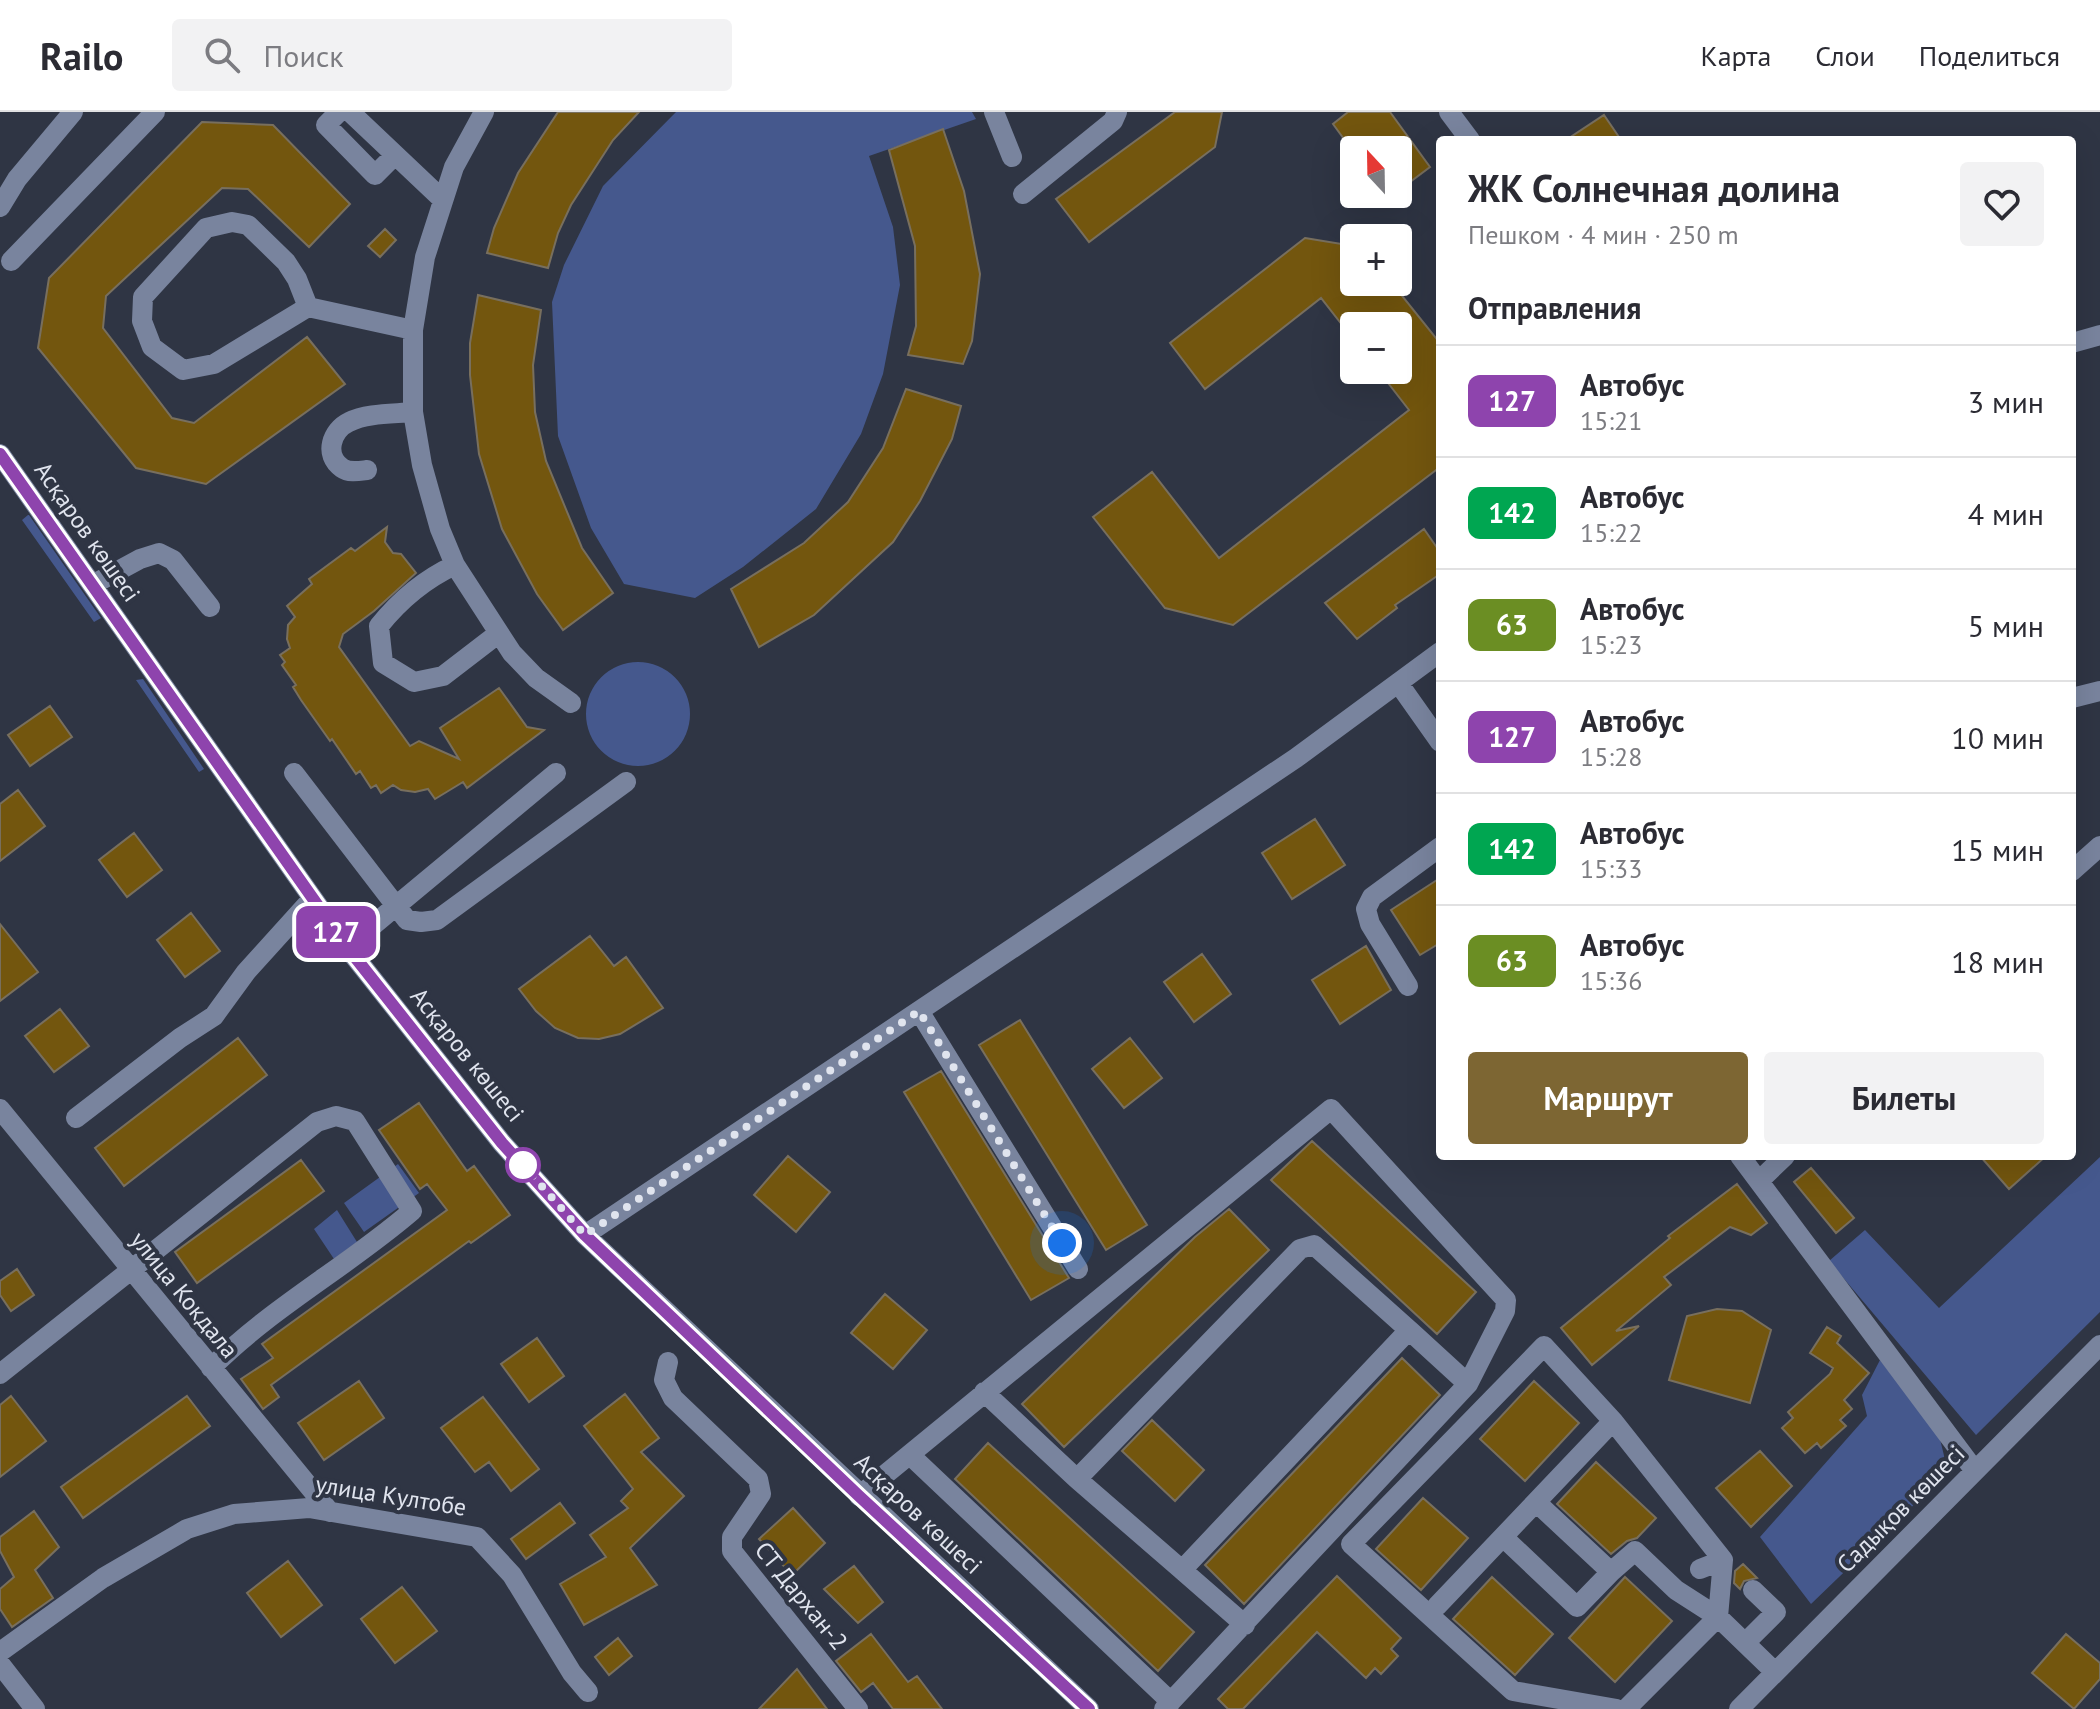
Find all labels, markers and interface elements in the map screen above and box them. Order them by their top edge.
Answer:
search box [172,19,732,91]
text: Railo [40,31,124,80]
icon: search [200,33,244,77]
text: Поиск [264,36,344,75]
text: Карта [1701,37,1771,74]
text: Слои [1815,37,1875,74]
text: Поделиться [1919,37,2060,74]
north arrow [1340,136,1412,208]
map controls [1340,136,1412,384]
button: heart [1960,162,2044,246]
text: ЖК Солнечная долина [1468,163,1840,212]
text: Пешком · 4 мин · 250 m [1468,218,1739,251]
button: + [1340,224,1412,296]
text: Отправления [1468,288,1641,327]
button: − [1340,312,1412,384]
text: Автобус [1580,365,1685,404]
text: 127 [1488,382,1536,419]
text: 3 мин [1968,382,2044,421]
text: 15:21 [1580,404,1642,437]
street label: Асқаров көшесі [28,456,147,608]
text: Автобус [1580,477,1685,516]
text: 142 [1488,494,1536,531]
text: 4 мин [1968,494,2044,533]
text: 15:22 [1580,516,1642,549]
text: Автобус [1580,589,1685,628]
text: 63 [1496,606,1528,643]
text: 5 мин [1968,606,2044,645]
text: 15:23 [1580,628,1642,661]
text: Автобус [1580,701,1685,740]
text: 127 [1488,718,1536,755]
text: 10 мин [1951,718,2044,757]
text: 15:28 [1580,740,1642,773]
text: Автобус [1580,813,1685,852]
text: 142 [1488,830,1536,867]
text: 15 мин [1951,830,2044,869]
text: 15:33 [1580,852,1642,885]
line badge: 127 [290,906,382,958]
text: 127 [312,913,360,950]
text: Автобус [1580,925,1685,964]
text: 63 [1496,942,1528,979]
text: 18 мин [1951,942,2044,981]
text: 15:36 [1580,964,1642,997]
street label: Асқаров көшесі [404,981,531,1128]
button: Маршрут [1468,1052,1748,1144]
button: Билеты [1764,1052,2044,1144]
unlabelled marker [506,1148,540,1182]
your location [1042,1223,1082,1263]
street label: улица Кокдала [124,1225,245,1364]
street label: Садықов көшесі [1830,1438,1971,1579]
street label: Асқаров көшесі [848,1446,989,1581]
street label: улица Култобе [314,1468,469,1523]
street label: СТ Дархан-2 [748,1535,855,1656]

